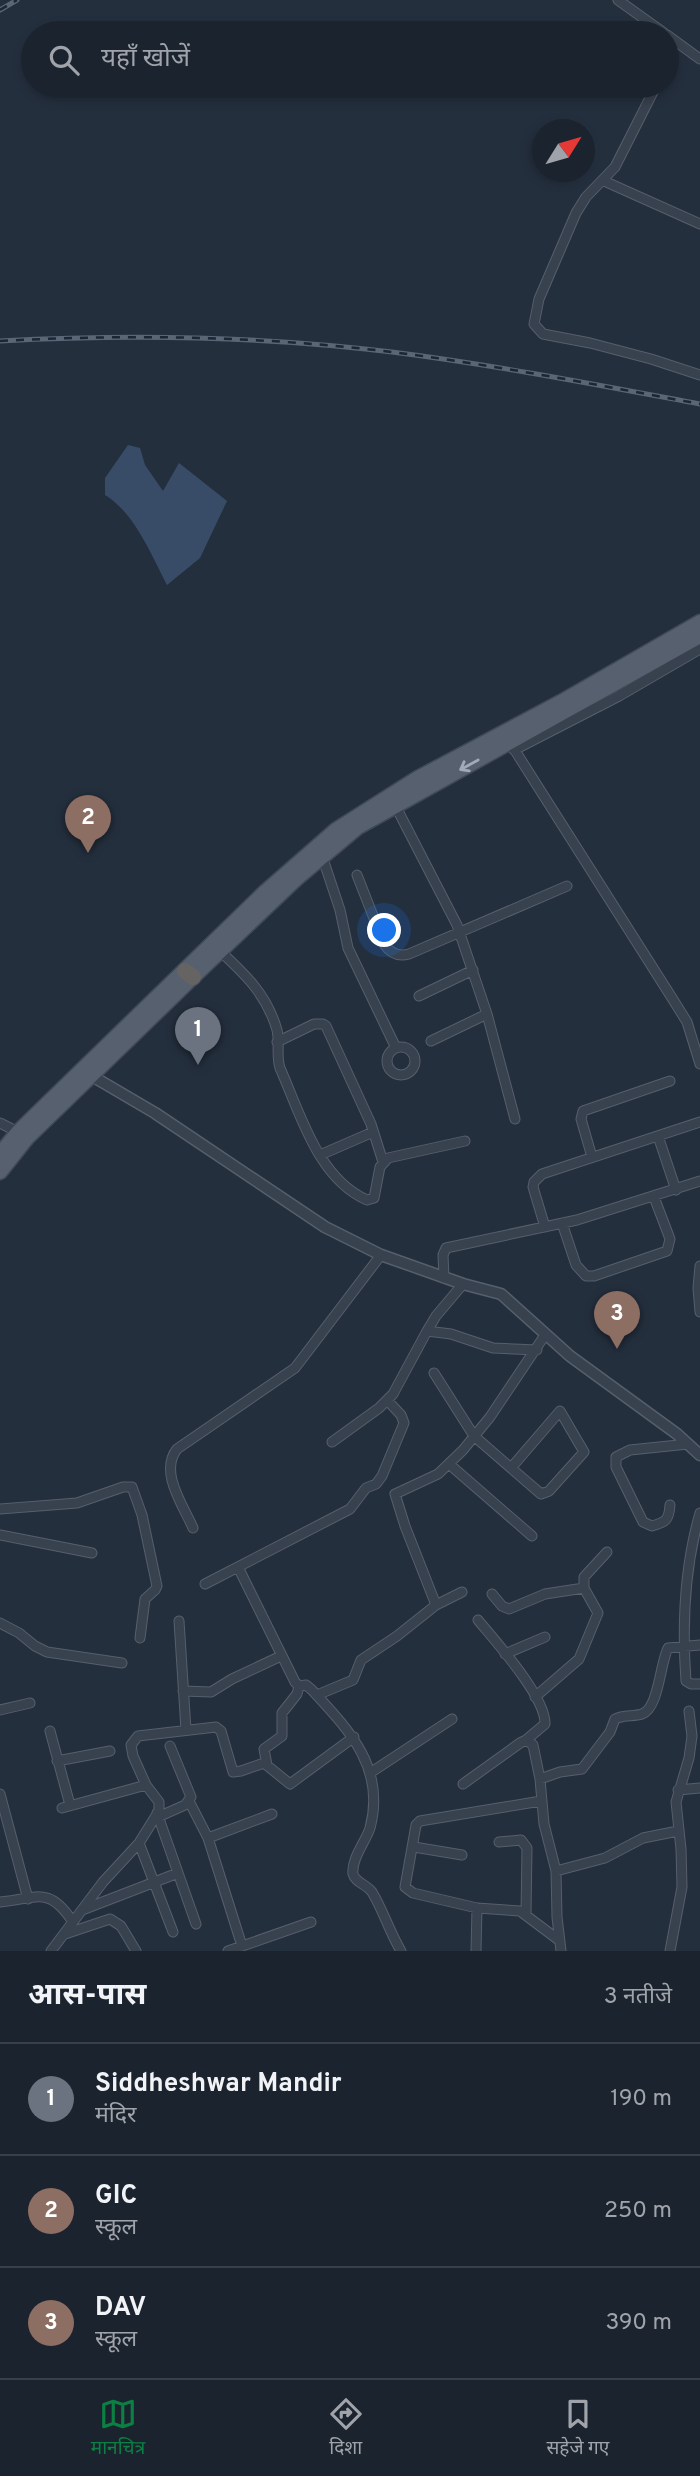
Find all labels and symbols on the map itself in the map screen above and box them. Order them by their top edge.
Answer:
north arrow [532,119,595,182]
one-way arrow [460,758,480,772]
pin: 2 [65,795,111,853]
your location [367,913,401,947]
pin: 1 [175,1007,221,1065]
pin: 3 [594,1291,640,1349]

